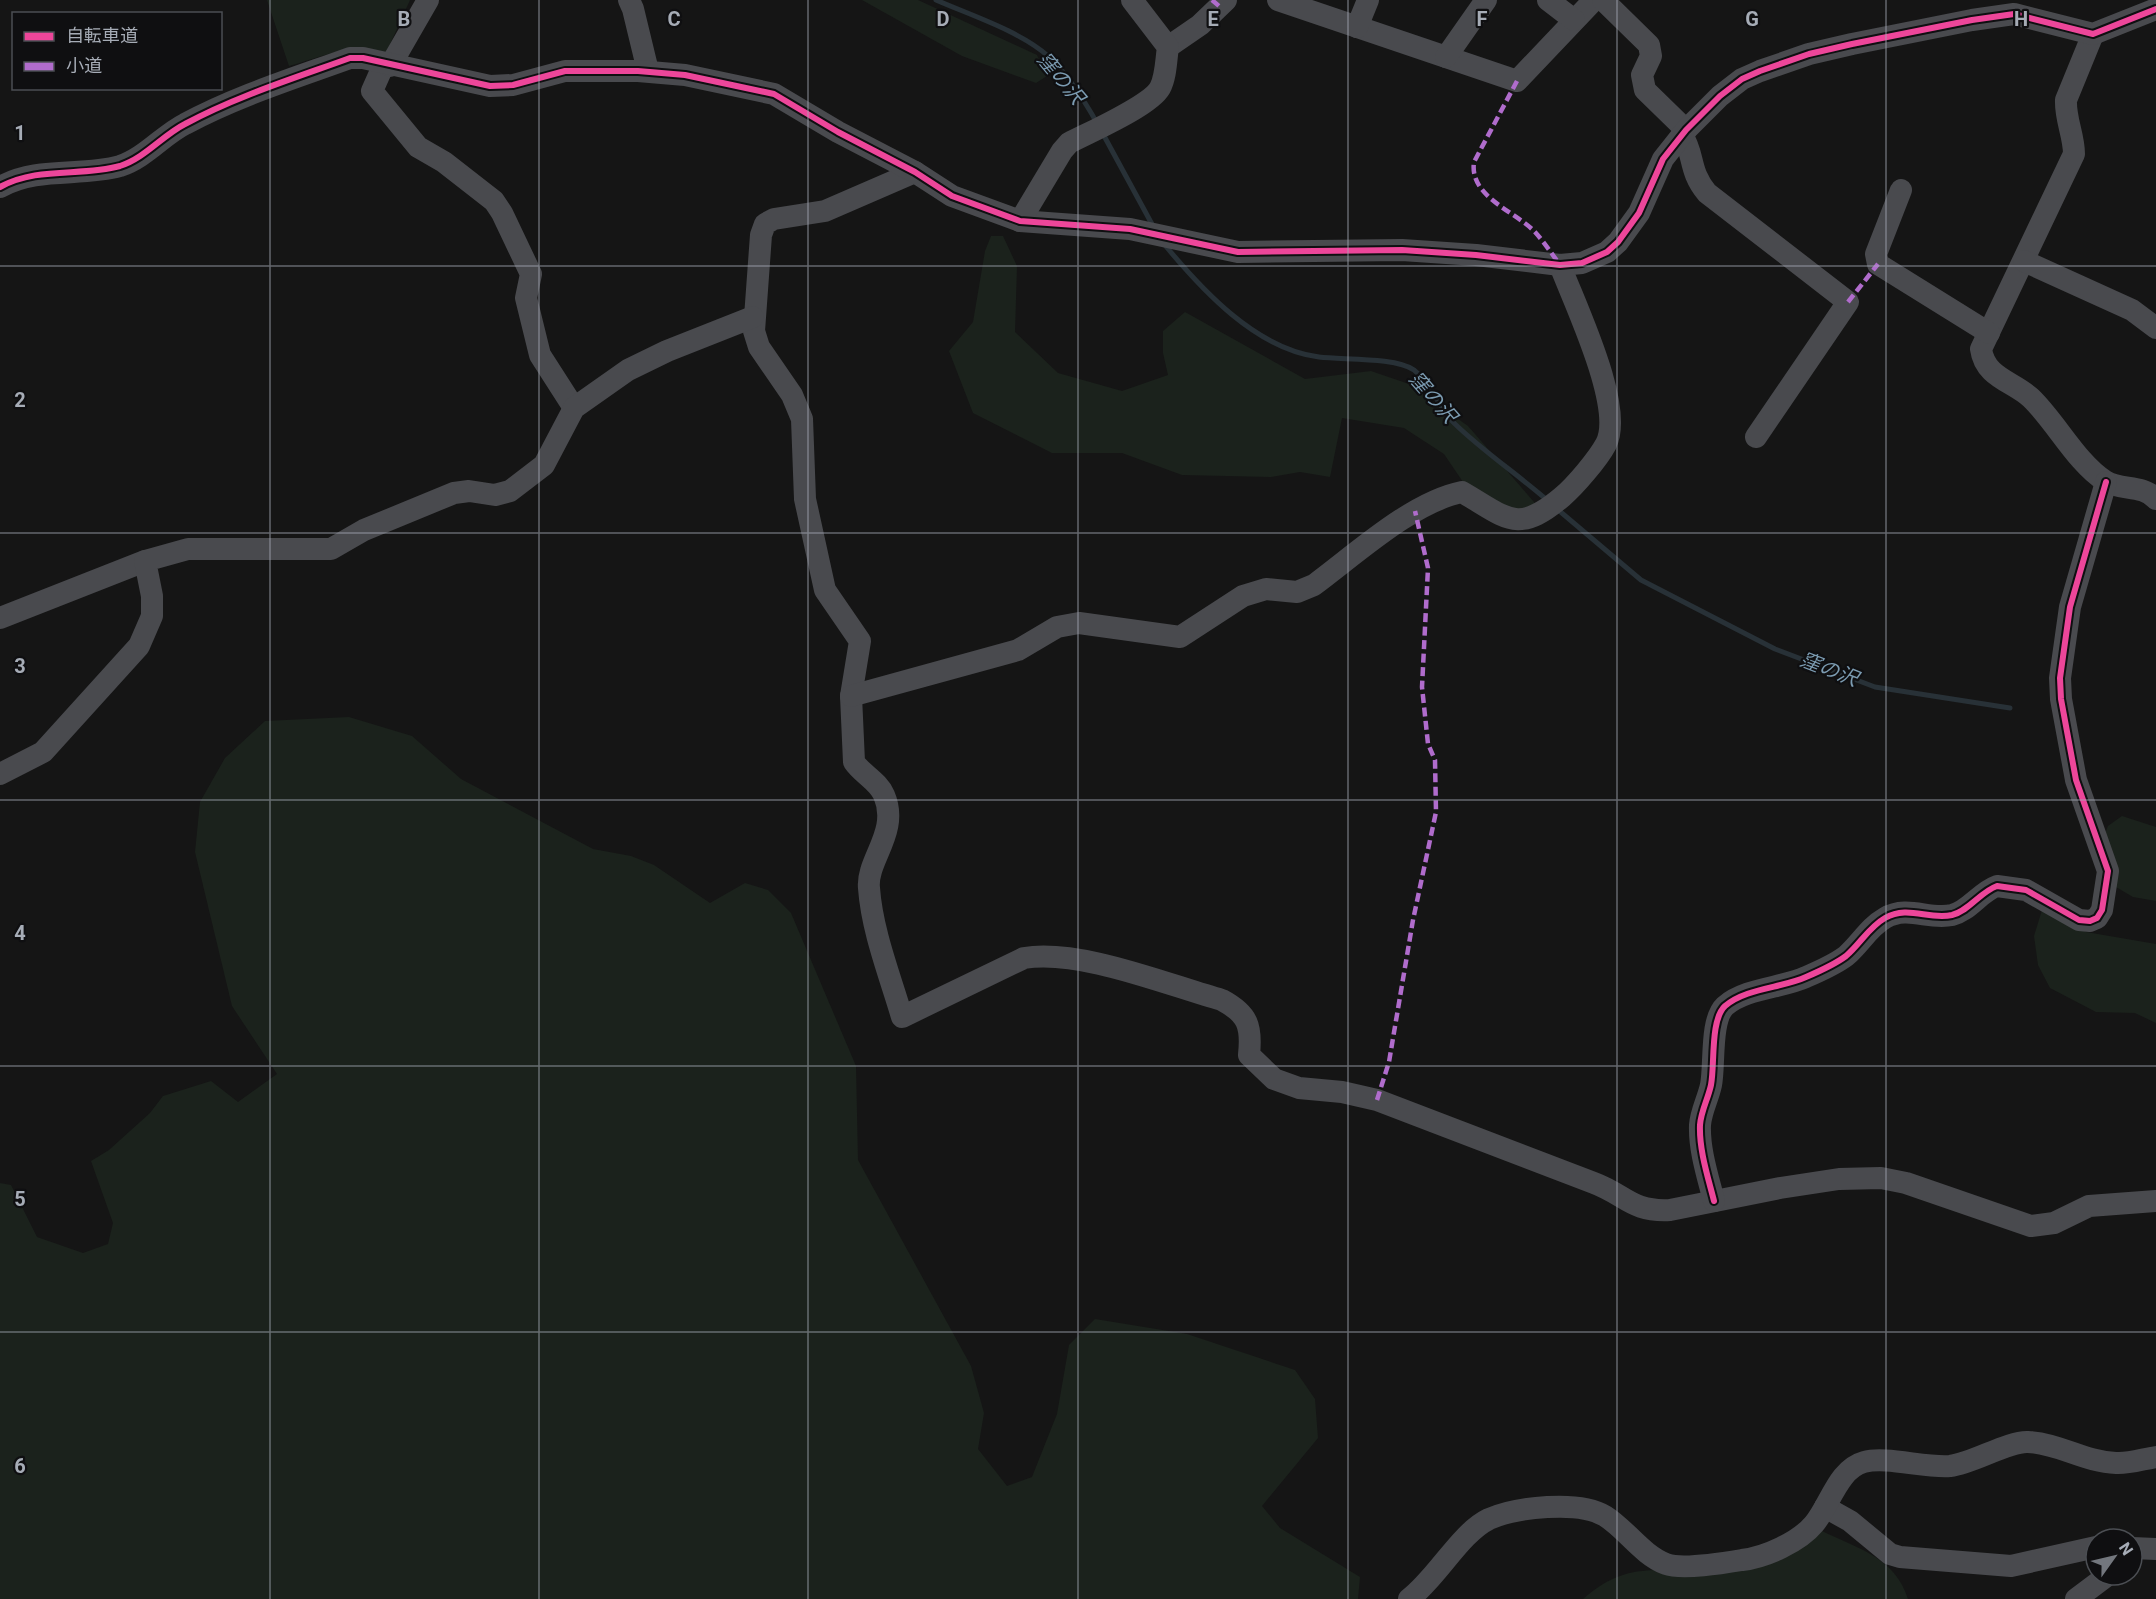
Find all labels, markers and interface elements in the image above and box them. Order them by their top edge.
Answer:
text: B [398,7,410,31]
text: C [667,7,681,31]
text: D [937,7,950,31]
text: E [1207,7,1219,31]
text: F [1477,7,1488,31]
text: G [1745,7,1759,31]
text: H [2014,7,2028,31]
legend [12,12,222,90]
text: 自転車道 [66,25,138,46]
water label: 窪の沢 [1033,47,1091,111]
text: 小道 [66,55,102,76]
text: 1 [14,121,26,145]
water label: 窪の沢 [1404,366,1464,430]
text: 2 [14,388,26,412]
water label: 窪の沢 [1797,647,1864,692]
text: 3 [14,654,26,678]
text: 4 [14,921,26,945]
text: 5 [14,1187,26,1211]
text: 6 [14,1454,26,1478]
north arrow [2084,1527,2144,1587]
text: N [2115,1539,2137,1559]

